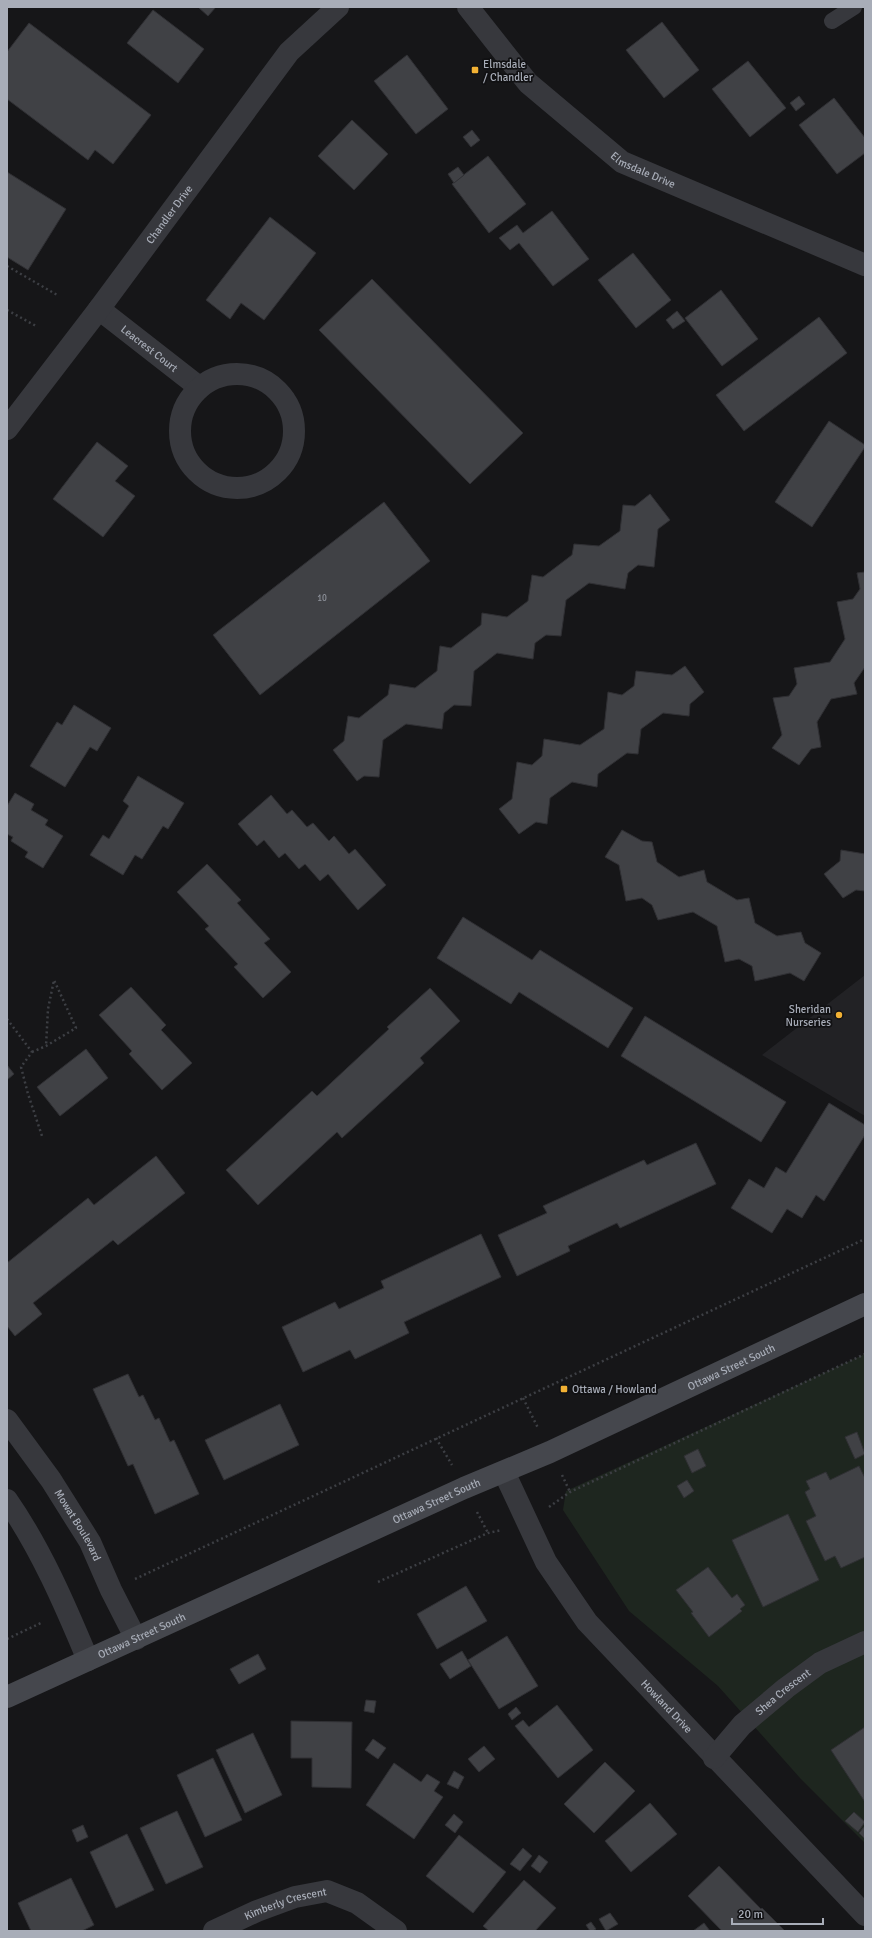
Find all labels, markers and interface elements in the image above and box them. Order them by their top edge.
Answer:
place label: Elmsdale / Chandler [483,58,533,84]
marker: Elmsdale / Chandler [470,65,480,75]
street label: Elmsdale Drive [608,149,677,191]
street label: Chandler Drive [143,183,195,247]
street label: Leacrest Court [118,323,180,375]
house number: 10 [317,593,327,604]
place label: Sheridan Nurseries [786,1003,831,1029]
marker: Sheridan Nurseries [834,1010,844,1020]
street label: Ottawa Street South [686,1341,777,1393]
place label: Ottawa / Howland [572,1383,657,1396]
marker: Ottawa / Howland [559,1384,569,1394]
street label: Ottawa Street South [390,1476,482,1527]
street label: Mowat Boulevard [51,1487,104,1563]
street label: Ottawa Street South [96,1610,188,1662]
street label: Shea Crescent [753,1666,813,1718]
street label: Howland Drive [638,1677,695,1736]
street label: Kimberly Crescent [242,1885,328,1923]
scale bar [732,1900,823,1926]
text: 20 m [738,1907,763,1922]

